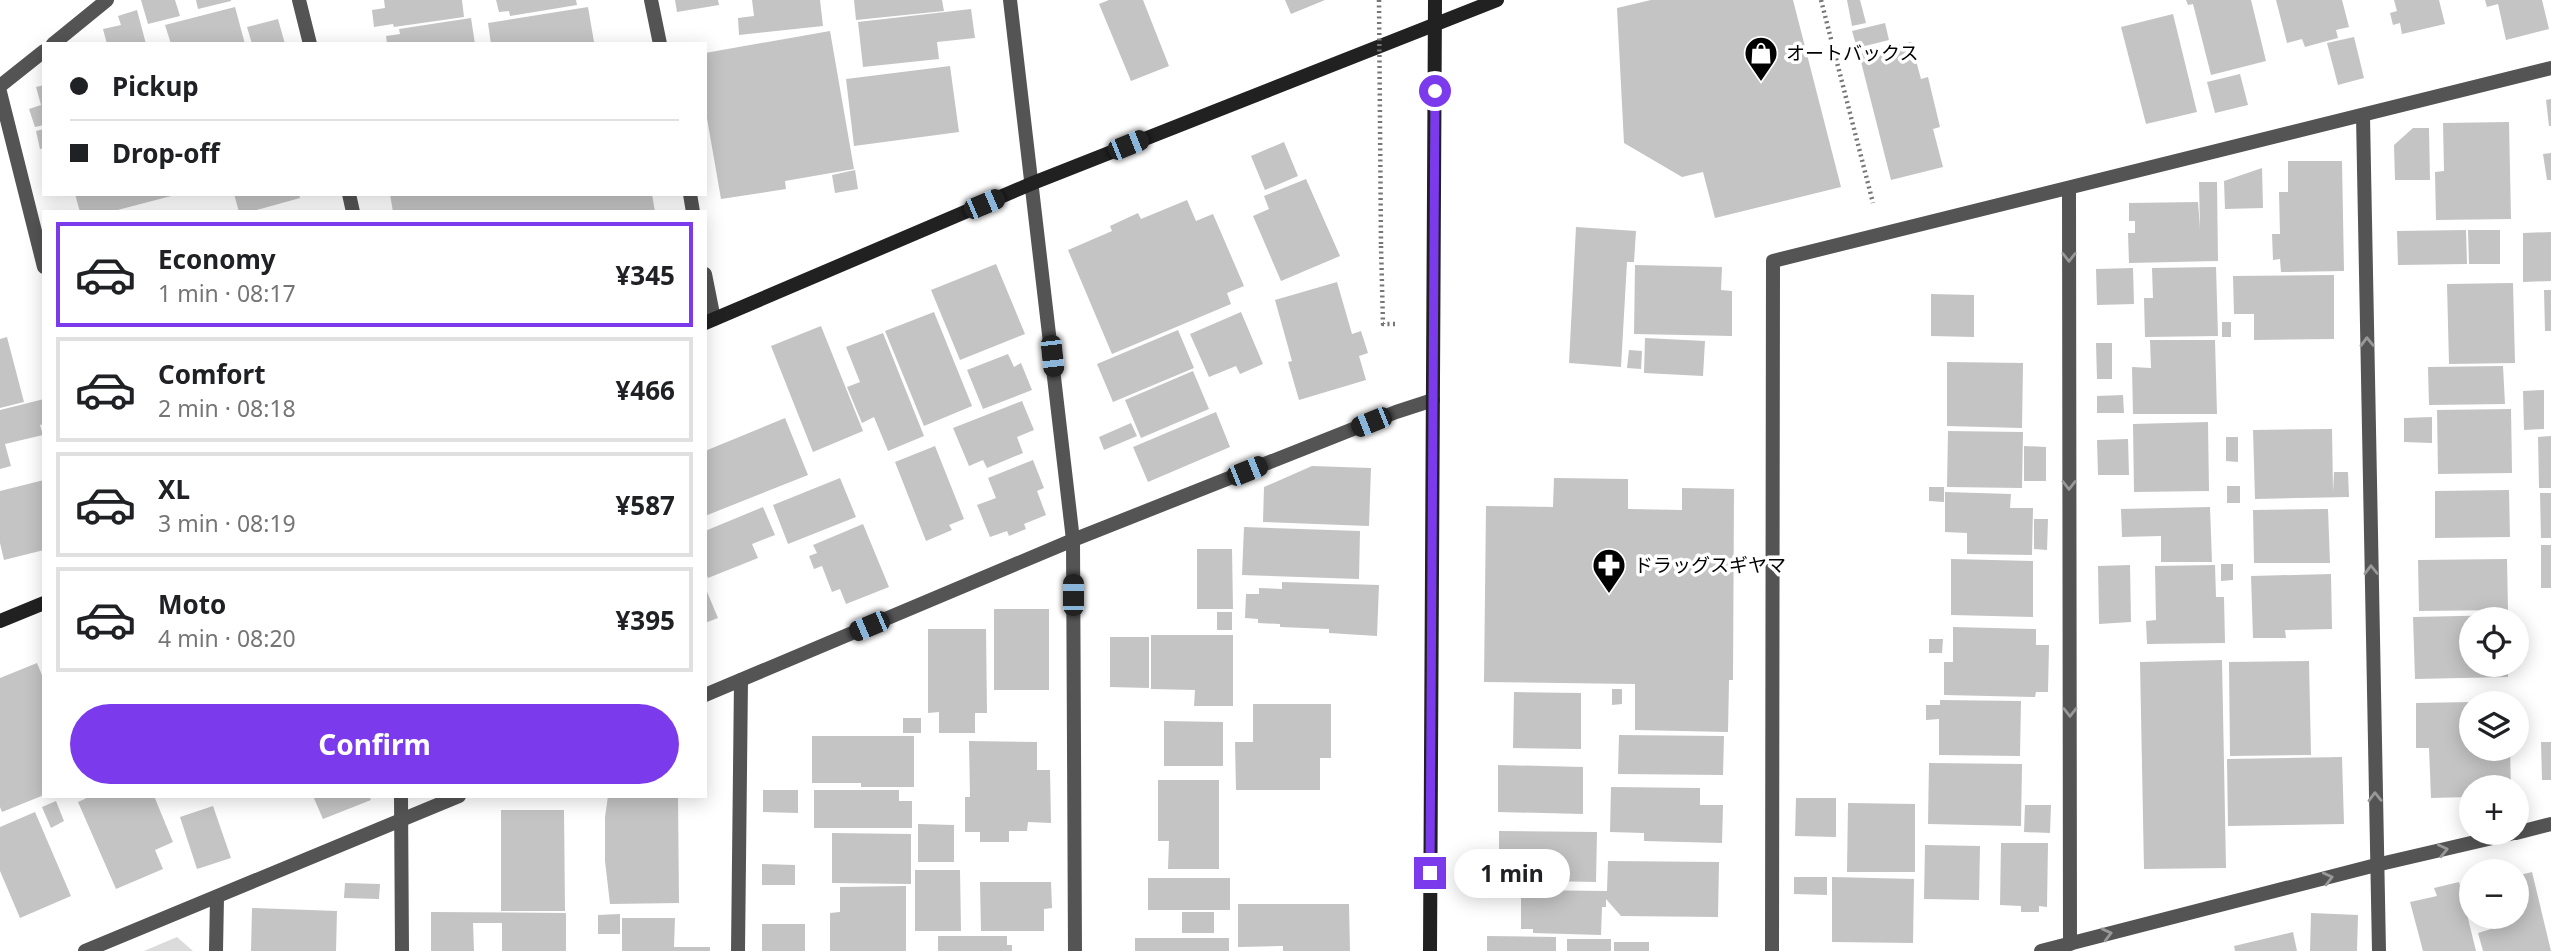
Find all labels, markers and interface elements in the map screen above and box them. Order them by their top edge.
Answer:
shop icon: オートバックス [1742,34,1780,83]
place label: オートバックス [1786,40,1918,66]
text: Pickup [112,68,199,104]
route start [1419,75,1451,107]
car [1105,127,1152,163]
text: Drop-off [112,135,219,171]
car [961,186,1008,222]
text: Economy [158,241,276,277]
icon: car [74,243,137,306]
one-way arrow [2061,252,2077,263]
text: ¥345 [616,257,675,293]
text: 1 min · 08:17 [158,277,296,309]
car [1040,334,1065,378]
one-way arrow [2359,336,2375,347]
text: Comfort [158,356,266,392]
icon: car [74,358,137,421]
text: ¥466 [616,372,675,408]
text: 2 min · 08:18 [158,392,296,424]
car [1348,404,1395,440]
car [1224,453,1271,489]
text: XL [158,471,190,507]
icon: car [74,473,137,536]
one-way arrow [2061,480,2077,490]
text: ¥587 [616,487,675,523]
text: 3 min · 08:19 [158,507,296,539]
pharmacy icon: ドラッグスギヤマ [1590,546,1628,595]
place label: ドラッグスギヤマ [1634,552,1786,578]
one-way arrow [2363,564,2379,574]
car [1063,574,1084,616]
text: Moto [158,586,226,622]
icon: car [74,588,137,651]
text: ¥395 [616,602,675,638]
map controls [2459,607,2529,929]
button: locate [2459,607,2529,677]
car [846,608,893,644]
text: 4 min · 08:20 [158,622,296,654]
button: layers [2459,691,2529,761]
button: Confirm [70,704,679,784]
one-way arrow [2062,707,2078,718]
button: + [2459,775,2529,845]
one-way arrow [2367,791,2383,802]
one-way arrow [2436,844,2448,858]
callout: 1 min [1454,848,1570,898]
route end [1414,857,1446,889]
text: 1 min [1480,857,1544,889]
button: − [2459,859,2529,929]
one-way arrow [2322,872,2334,886]
one-way arrow [2101,928,2113,942]

